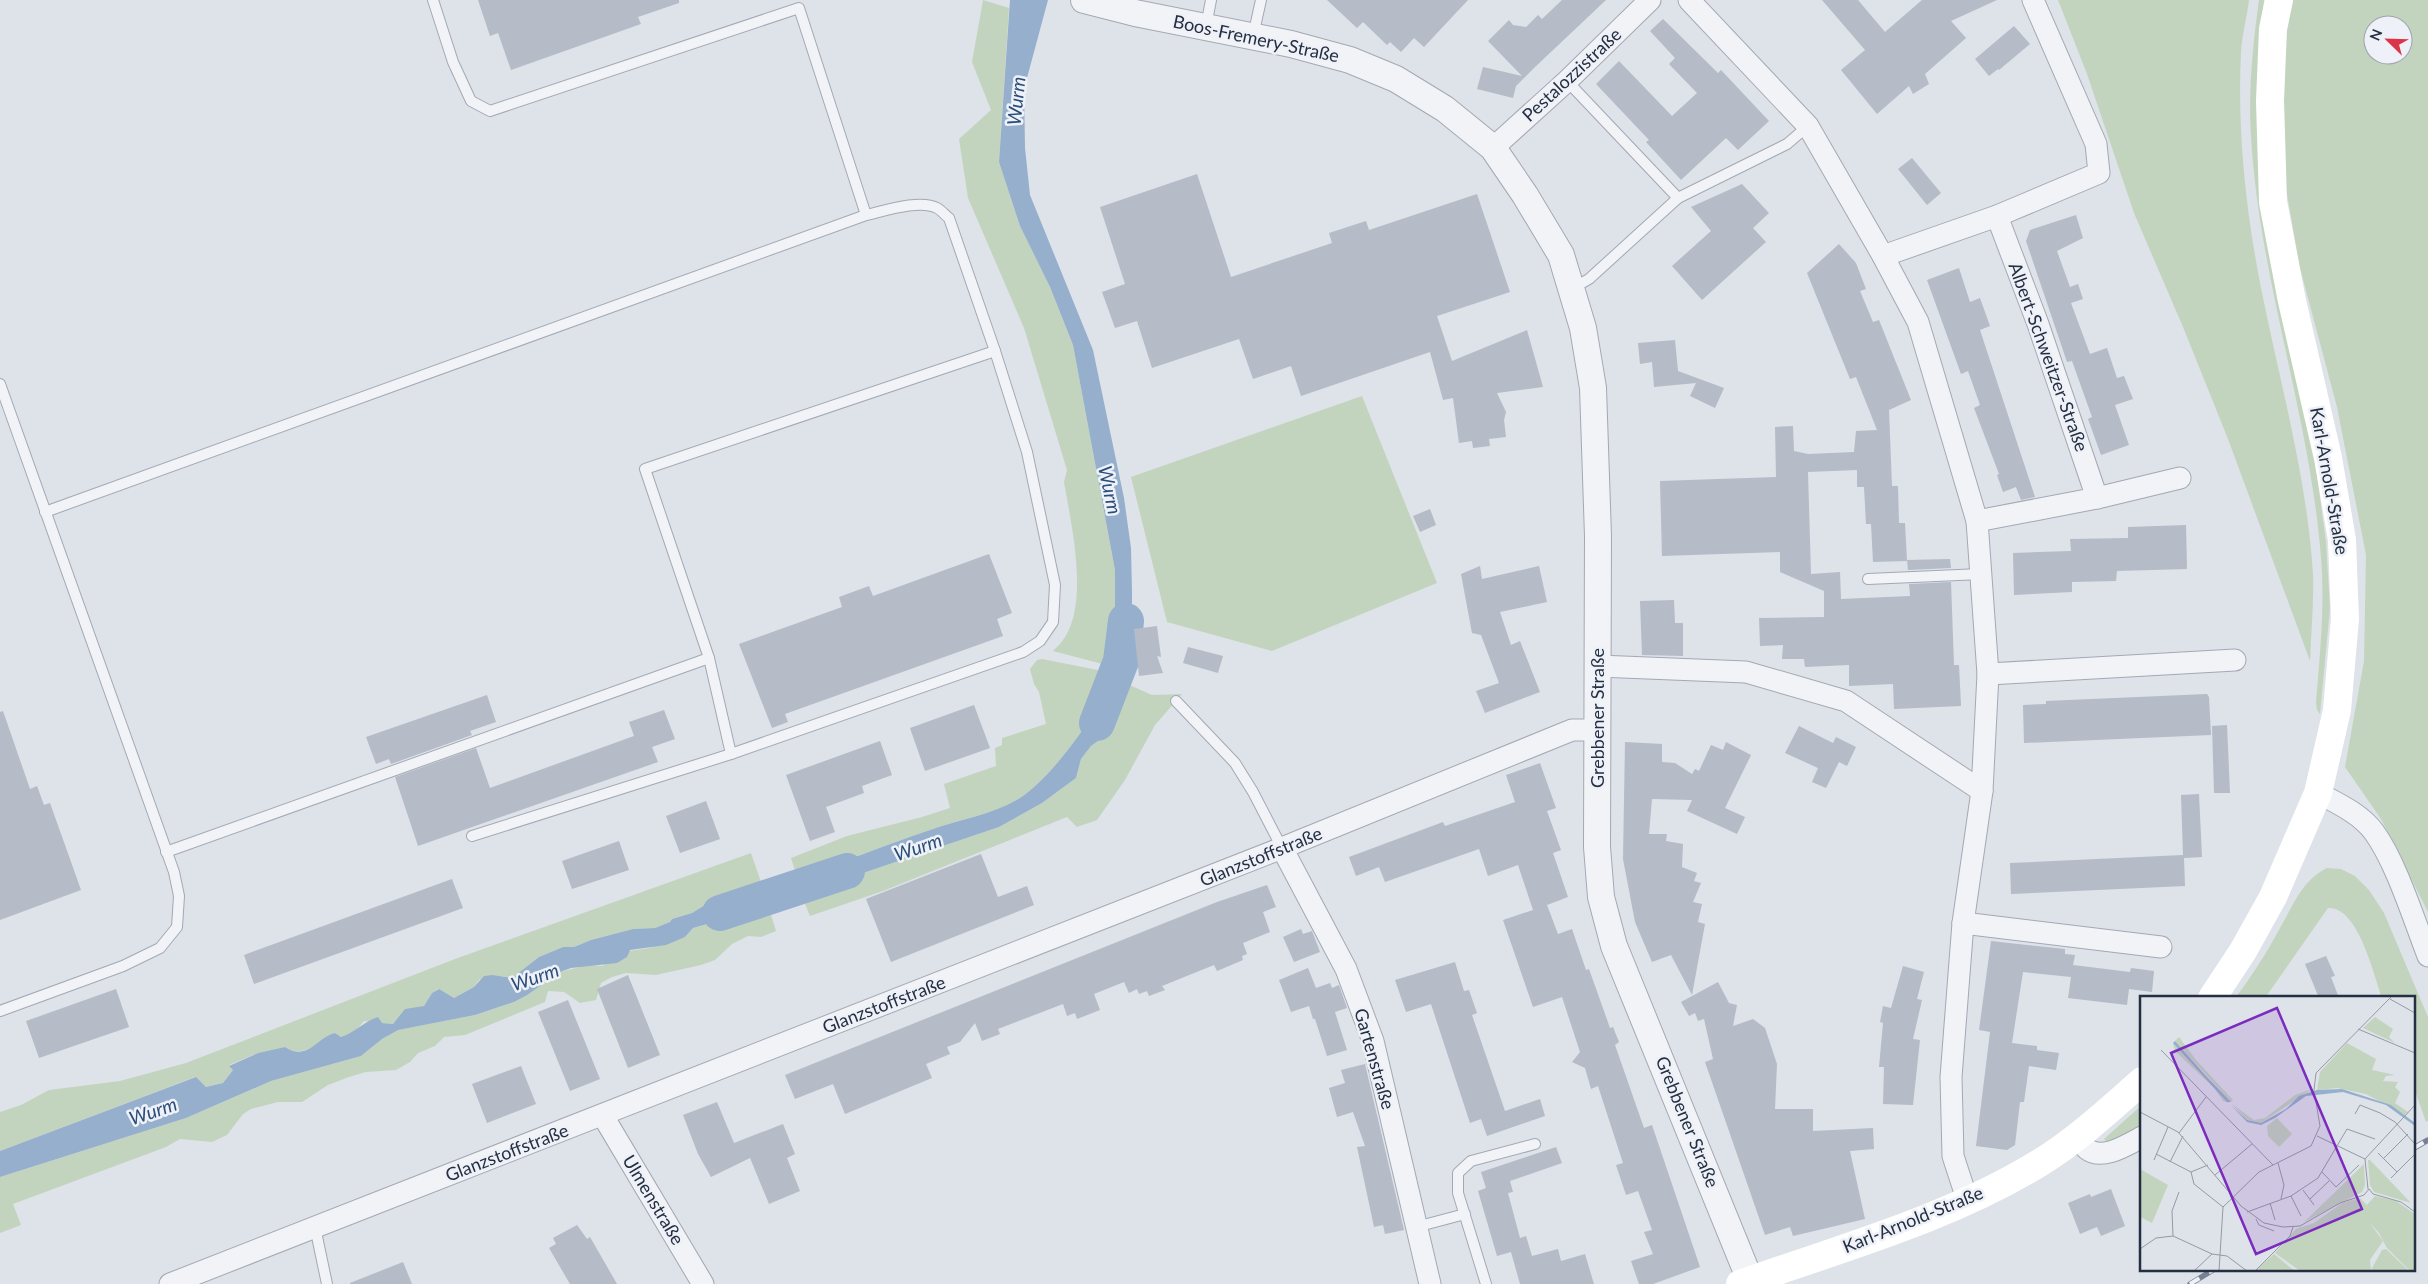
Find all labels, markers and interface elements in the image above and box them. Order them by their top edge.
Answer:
street label: Boos-Fremery-Straße [1171,10,1341,66]
north arrow [2363,15,2413,65]
street label: Pestalozzistraße [1517,23,1625,126]
text: N [2366,26,2386,43]
water label: Wurm [1002,75,1030,127]
street label: Albert-Schweitzer-Straße [2004,259,2093,454]
street label: Karl-Arnold-Straße [2306,405,2354,556]
water label: Wurm [1094,464,1127,516]
street label: Grebbener Straße [1586,648,1608,788]
street label: Glanzstoffstraße [1196,821,1325,891]
water label: Wurm [891,828,945,865]
water label: Wurm [508,958,562,995]
street label: Glanzstoffstraße [819,970,948,1038]
inset map [2140,996,2416,1272]
street label: Gartenstraße [1350,1006,1400,1112]
street label: Grebbener Straße [1652,1053,1724,1191]
water label: Wurm [126,1092,180,1129]
street label: Glanzstoffstraße [442,1118,571,1186]
street label: Ulmenstraße [618,1150,689,1249]
street label: Karl-Arnold-Straße [1839,1181,1986,1257]

